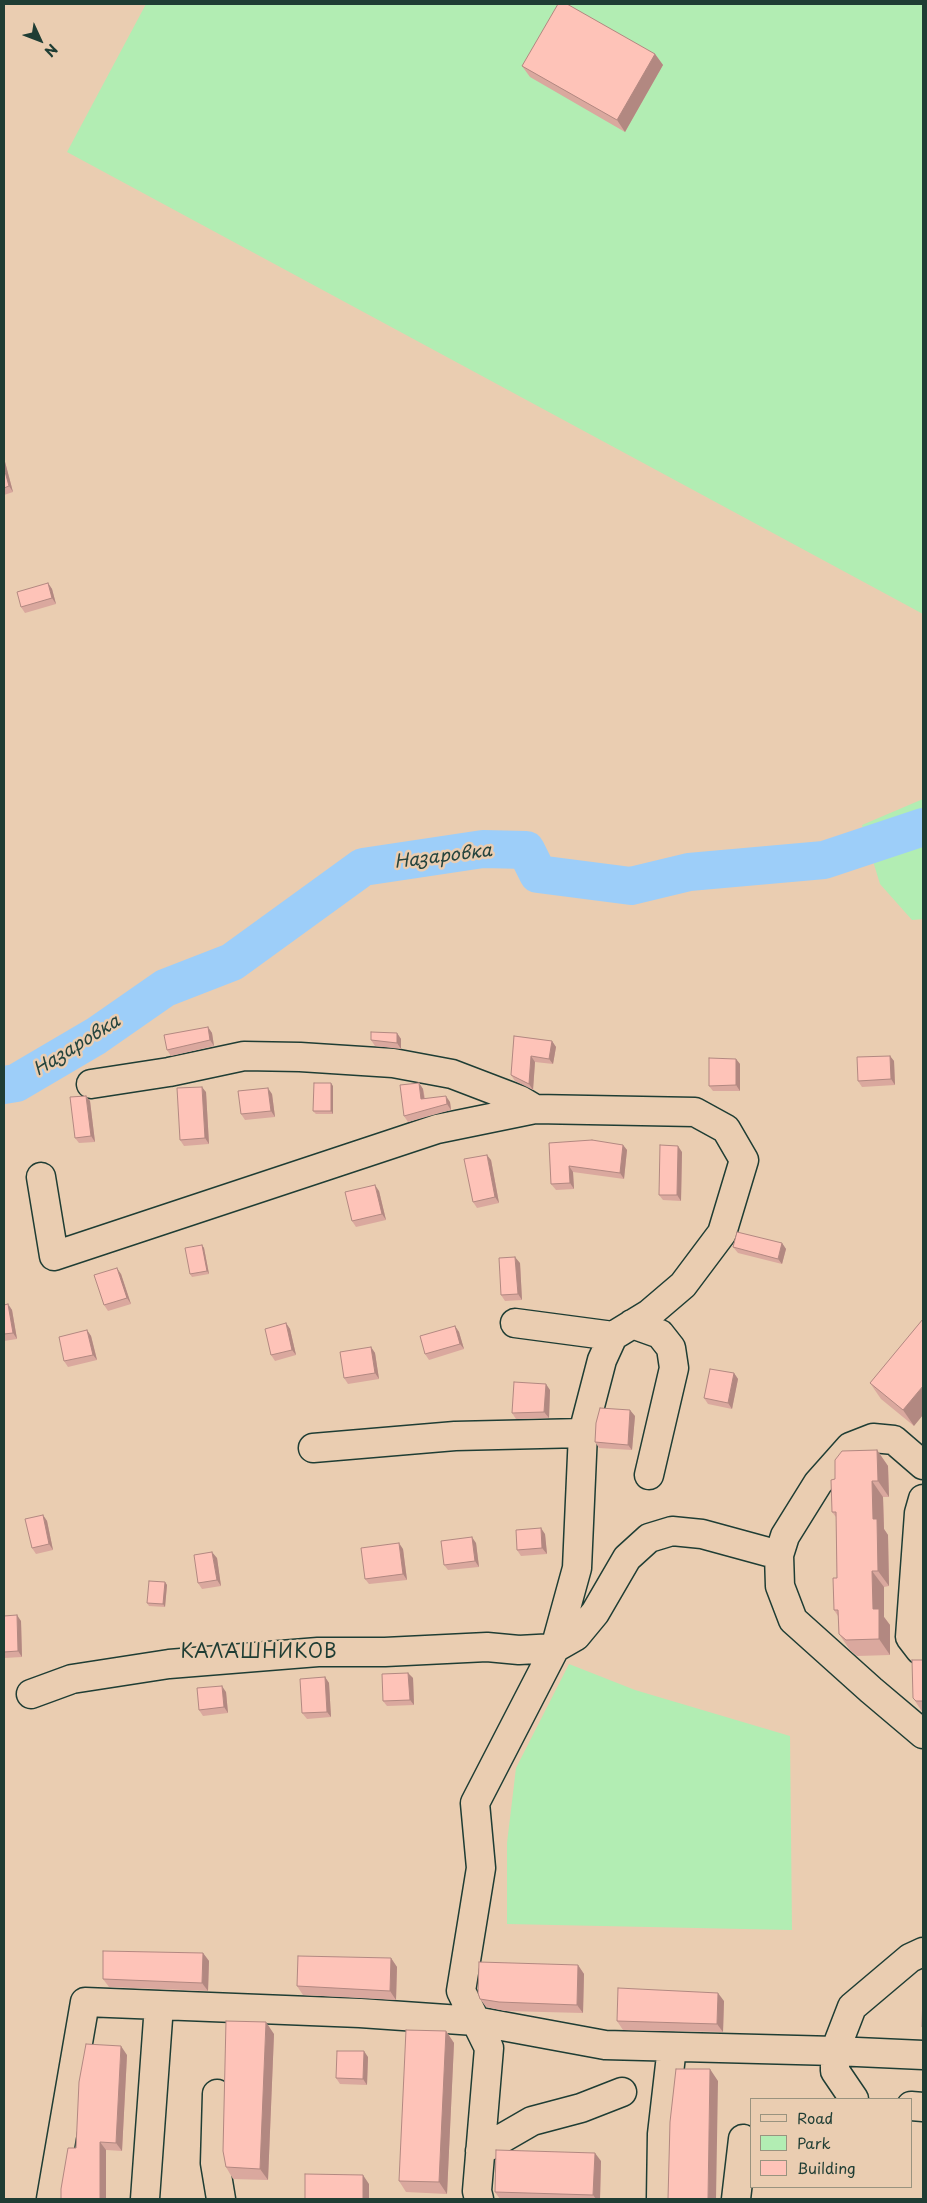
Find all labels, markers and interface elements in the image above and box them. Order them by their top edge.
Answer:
north arrow [15,15,65,65]
text: N [40,39,63,62]
water label: Назаровка [393,840,493,874]
water label: Назаровка [30,1011,124,1081]
district label: КАЛАШНИКОВ [180,1642,338,1664]
legend [750,2098,912,2188]
text: Road [797,2106,833,2129]
text: Park [797,2131,831,2154]
text: Building [797,2156,856,2179]

